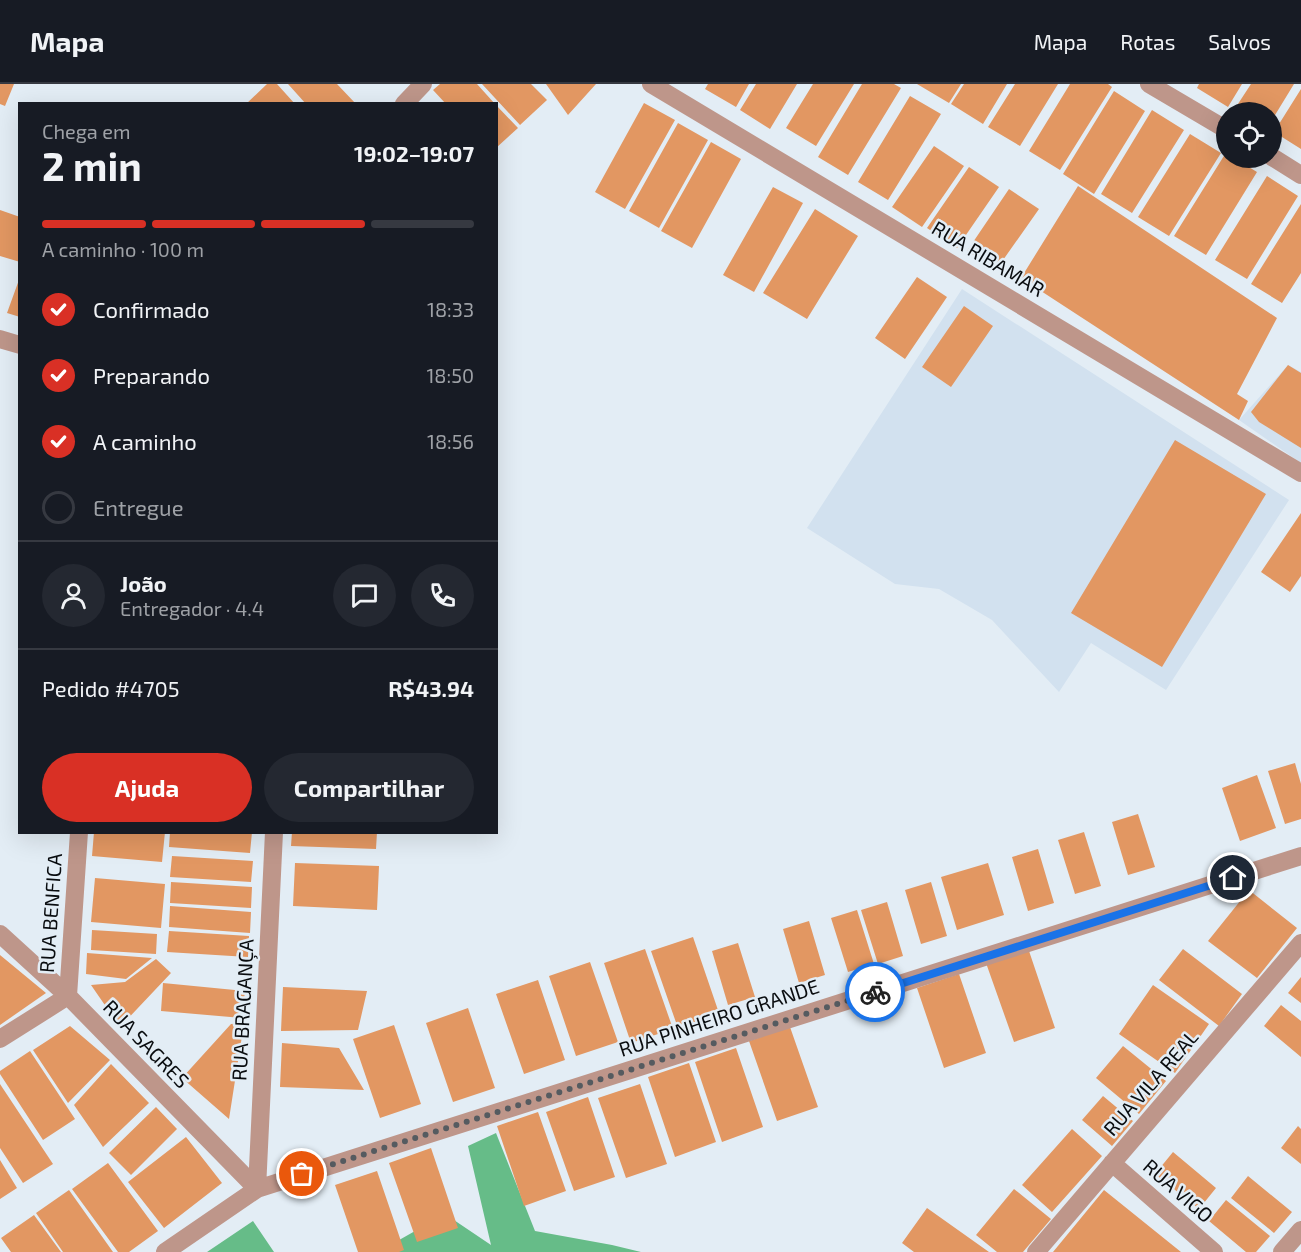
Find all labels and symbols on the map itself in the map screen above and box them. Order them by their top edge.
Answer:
street label: RUA RIBAMAR [928,215,1049,301]
street label: RUA BENFICA [34,852,66,973]
pin [1207,852,1258,903]
street label: RUA BRAGANÇA [226,938,259,1082]
courier [845,962,905,1022]
street label: RUA PINHEIRO GRANDE [616,973,822,1061]
street label: RUA SAGRES [99,994,195,1092]
street label: RUA VILA REAL [1098,1025,1203,1140]
pin [276,1148,327,1199]
street label: RUA VIGO [1139,1153,1219,1227]

